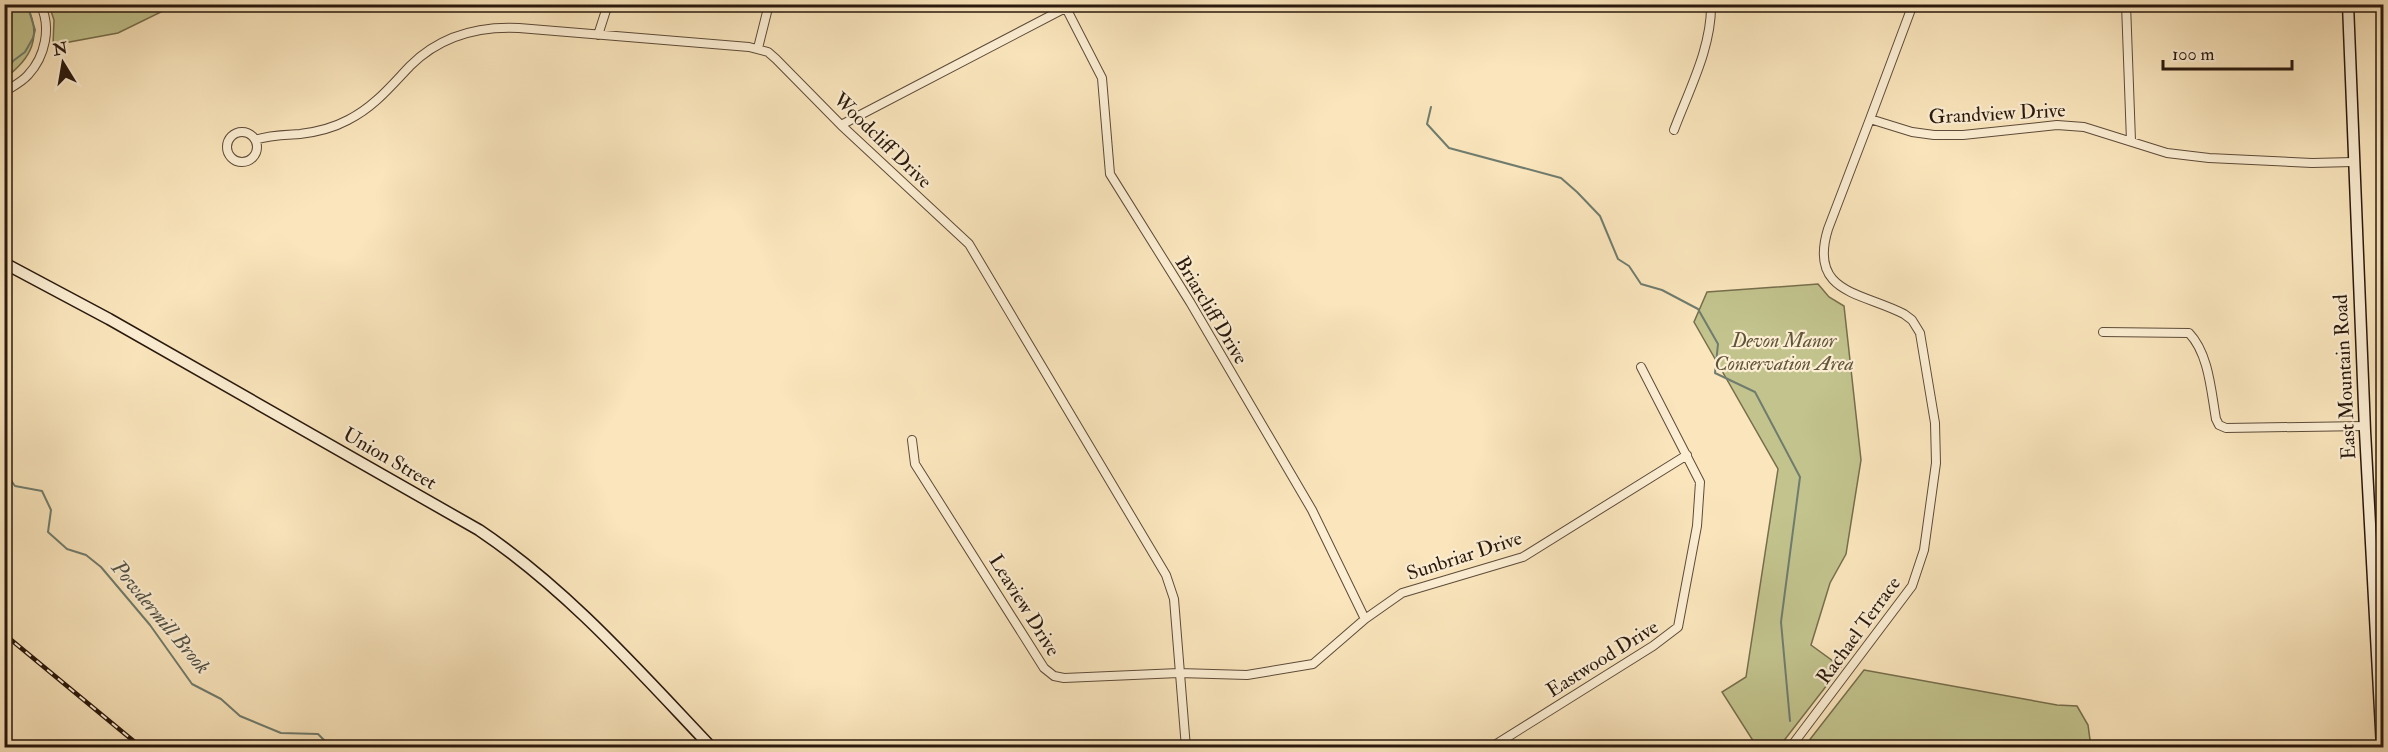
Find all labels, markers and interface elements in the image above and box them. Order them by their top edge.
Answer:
north arrow [33,33,93,93]
scale bar [2163,33,2292,71]
text: N [50,38,70,61]
text: 100 m [2172,43,2215,66]
street label: Woodcliff Drive [827,86,937,194]
street label: Grandview Drive [1928,97,2066,130]
street label: Briarcliff Drive [1170,252,1254,369]
street label: East Mountain Road [2328,293,2361,460]
park label: Devon Manor Conservation Area [1714,328,1854,376]
street label: Union Street [338,422,442,496]
street label: Sunbriar Drive [1403,525,1525,586]
street label: Leaview Drive [983,550,1066,661]
water label: Powdermill Brook [105,554,216,680]
street label: Rachael Terrace [1811,571,1906,689]
street label: Eastwood Drive [1542,614,1663,703]

